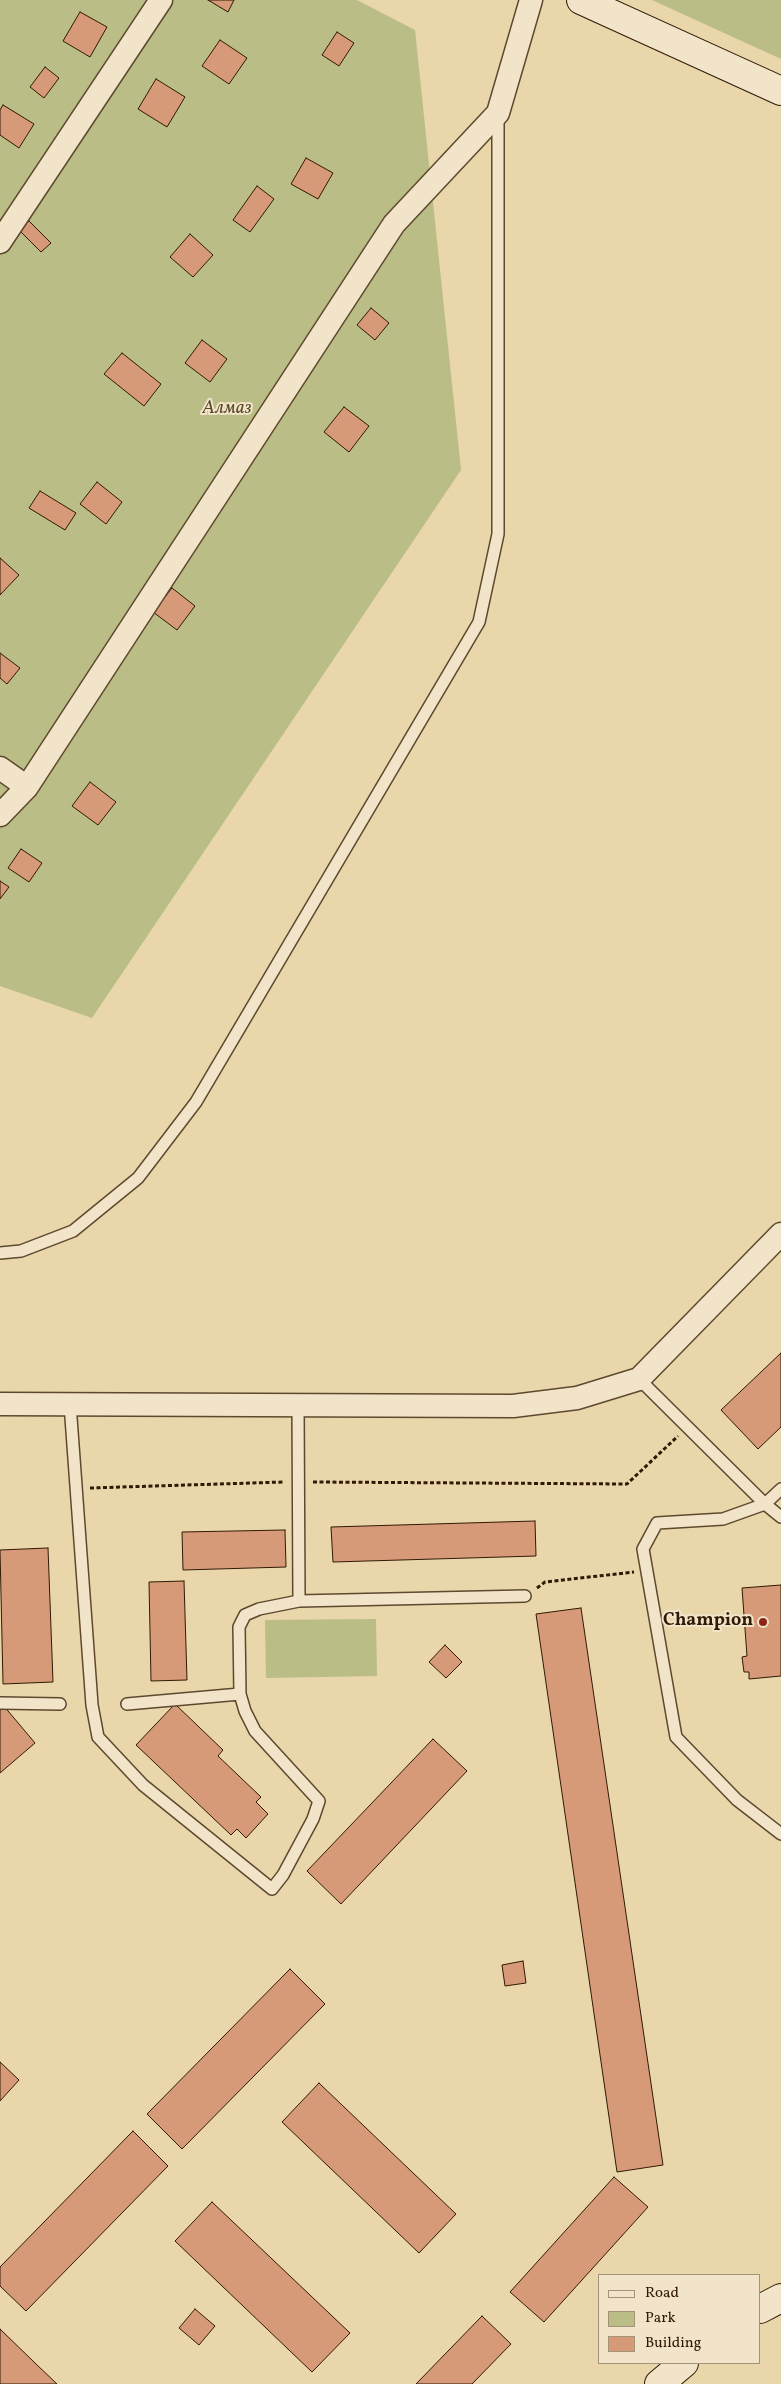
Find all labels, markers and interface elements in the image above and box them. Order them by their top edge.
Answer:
park label: Алмаз [203,399,251,421]
place label: Champion [663,1611,753,1633]
marker: Champion [757,1616,769,1628]
legend [598,2274,761,2364]
text: Road [645,2283,679,2304]
text: Park [645,2308,676,2329]
text: Building [645,2333,701,2354]

